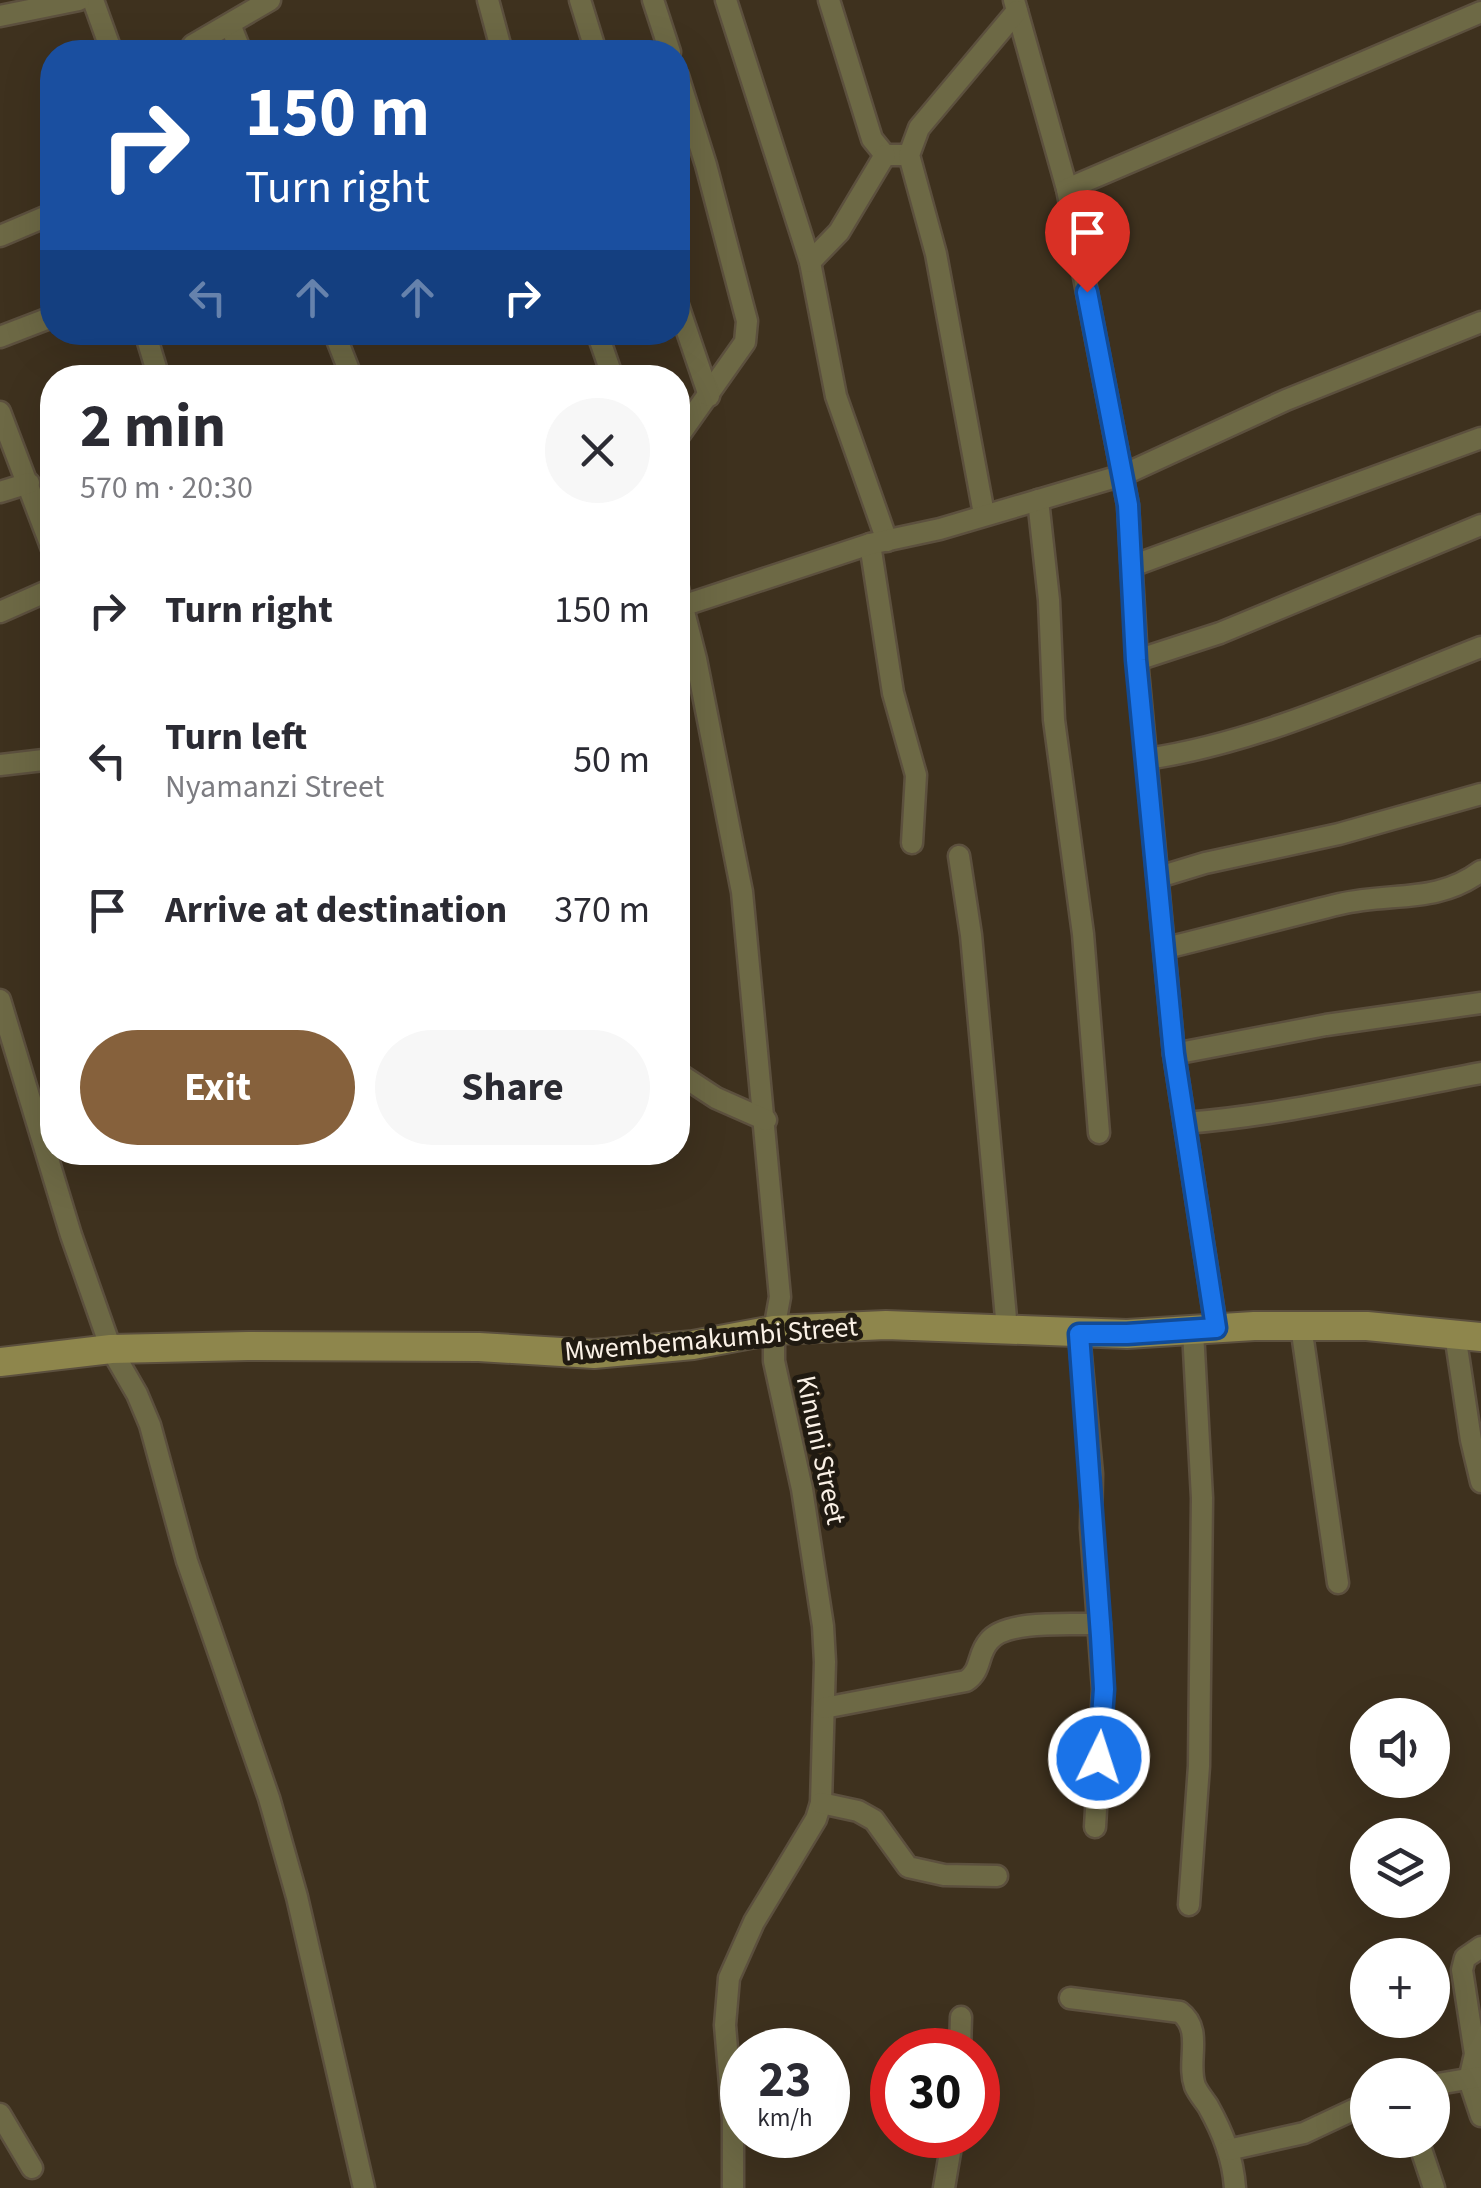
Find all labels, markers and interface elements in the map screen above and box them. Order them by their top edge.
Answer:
text: 150 m [245,63,430,163]
icon: right [80,80,210,210]
text: Turn right [245,156,430,220]
pin [1045,190,1130,293]
icon: arrive [1060,205,1115,260]
icon: left [180,270,235,325]
icon: ahead [285,270,340,325]
icon: ahead [390,270,445,325]
icon: right [495,270,550,325]
text: 2 min [80,385,226,470]
button: close [545,398,650,503]
text: 570 m · 20:30 [80,465,253,511]
icon: right [80,583,135,638]
text: Turn right [165,583,333,637]
text: 150 m [554,583,650,637]
text: Turn left [165,710,307,764]
icon: left [80,733,135,788]
text: 50 m [573,733,650,787]
text: Nyamanzi Street [165,764,384,810]
icon: arrive [80,883,135,938]
text: Arrive at destination [165,883,507,937]
text: 370 m [554,883,650,937]
button: Exit [80,1030,355,1145]
button: Share [375,1030,650,1145]
street label: Mwembemakumbi Street [563,1306,860,1372]
street label: Kinuni Street [786,1372,856,1529]
map controls [1350,1698,1450,2158]
button: sound [1350,1698,1450,1798]
position arrow [1047,1706,1151,1810]
button: layers [1350,1818,1450,1918]
button: + [1350,1938,1450,2038]
speed limit sign: 30 [870,2028,1000,2158]
text: 23 [759,2045,811,2116]
button: − [1350,2058,1450,2158]
text: km/h [757,2100,813,2136]

